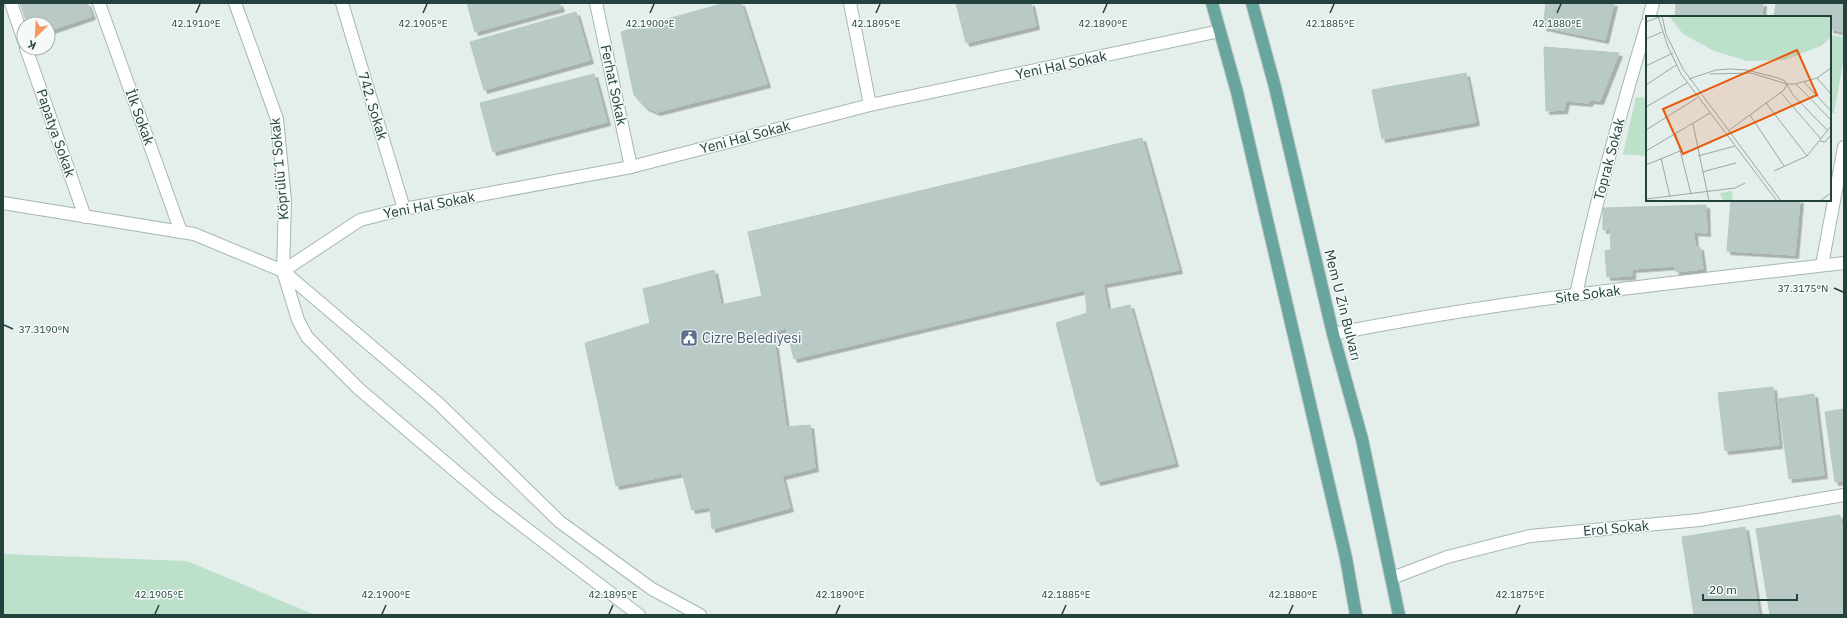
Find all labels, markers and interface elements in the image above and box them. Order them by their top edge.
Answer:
north arrow [16,16,56,56]
inset map [1646,16,1831,201]
text: 42.1910°E [171,17,221,30]
text: 42.1905°E [398,17,448,30]
text: 42.1900°E [625,17,675,30]
text: 42.1895°E [851,17,901,30]
text: 42.1890°E [1078,17,1128,30]
text: 42.1885°E [1305,17,1355,30]
text: 42.1880°E [1532,17,1582,30]
text: K [25,37,38,53]
street label: Ferhat Sokak [597,43,631,128]
street label: Yeni Hal Sokak [1014,46,1109,83]
street label: 742. Sokak [354,70,392,143]
street label: Papatya Sokak [33,87,80,180]
street label: İlk Sokak [122,87,159,148]
street label: Toprak Sokak [1589,115,1629,202]
street label: Yeni Hal Sokak [698,116,793,158]
street label: Köprülü 1 Sokak [266,117,292,221]
street label: Yeni Hal Sokak [382,187,477,223]
street label: Mem U Zin Bulvarı [1320,248,1366,362]
street label: Site Sokak [1554,281,1622,307]
text: 37.3175°N [1778,282,1828,295]
text: 37.3190°N [19,323,69,336]
public building icon: Cizre Belediyesi [679,328,699,348]
place label: Cizre Belediyesi [702,329,802,347]
street label: Erol Sokak [1582,516,1650,540]
scale bar [1703,576,1797,602]
text: 20 m [1709,582,1737,597]
text: 42.1905°E [134,588,184,601]
text: 42.1900°E [361,588,411,601]
text: 42.1895°E [588,588,638,601]
text: 42.1890°E [815,588,865,601]
text: 42.1885°E [1041,588,1091,601]
text: 42.1880°E [1268,588,1318,601]
text: 42.1875°E [1495,588,1545,601]

